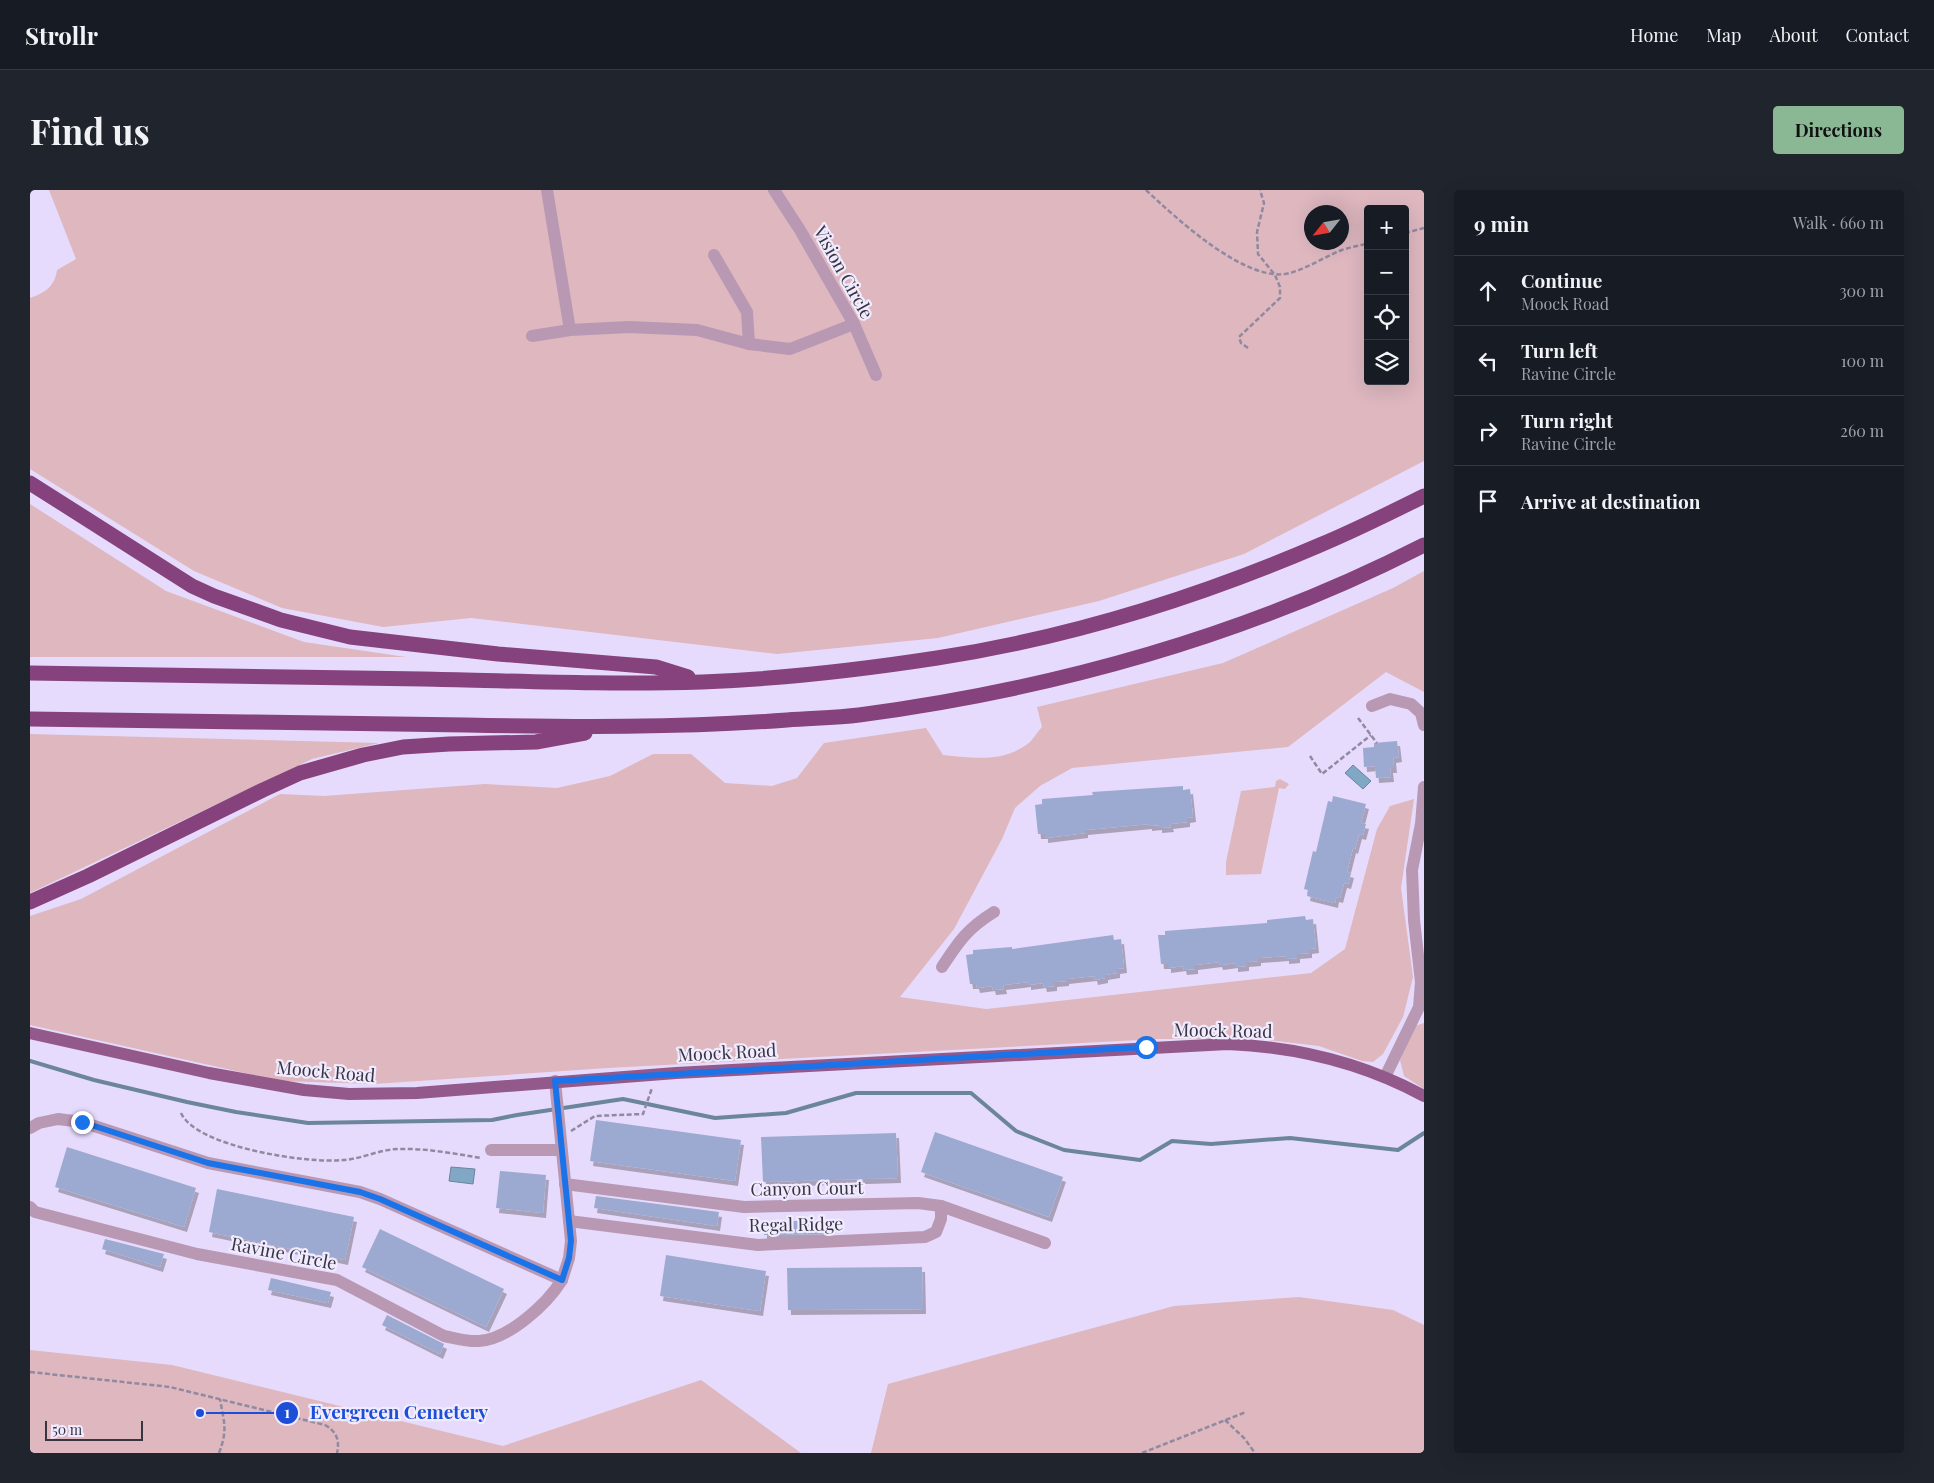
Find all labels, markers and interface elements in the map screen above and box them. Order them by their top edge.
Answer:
text: Strollr [25,19,98,51]
text: Home [1630,23,1678,47]
text: Map [1706,23,1741,47]
text: About [1769,23,1818,47]
text: Contact [1846,23,1909,47]
button: Directions [1773,106,1904,154]
text: Find us [30,107,150,154]
north arrow [1304,205,1349,250]
map controls [1364,205,1409,385]
button: + [1364,205,1409,250]
text: 9 min [1474,209,1529,237]
text: Walk · 660 m [1793,212,1884,233]
street label: Vision Circle [808,220,879,323]
button: − [1364,250,1409,295]
text: Continue [1521,267,1602,293]
icon: ahead [1474,277,1502,305]
text: 300 m [1839,280,1884,301]
text: Moock Road [1521,293,1609,314]
button: locate [1364,295,1409,340]
text: Turn left [1521,337,1598,363]
button: layers [1364,340,1409,385]
icon: left [1474,347,1502,375]
text: 100 m [1841,350,1884,371]
text: Ravine Circle [1521,363,1616,384]
text: Turn right [1521,407,1613,433]
icon: right [1474,417,1502,445]
text: 260 m [1840,420,1884,441]
text: Ravine Circle [1521,433,1616,454]
icon: arrive [1474,487,1502,515]
text: Arrive at destination [1521,488,1701,514]
street label: Moock Road [1173,1017,1273,1043]
route start [1135,1036,1158,1059]
street label: Moock Road [677,1037,778,1067]
street label: Moock Road [276,1055,377,1087]
route end [71,1111,94,1134]
street label: Canyon Court [750,1175,864,1201]
street label: Regal Ridge [749,1211,843,1237]
street label: Ravine Circle [229,1231,339,1275]
callout: Evergreen Cemetery [275,1396,498,1430]
text: Evergreen Cemetery [310,1398,488,1424]
text: 1 [284,1402,290,1422]
scale bar [45,1418,142,1441]
text: 50 m [52,1420,82,1439]

